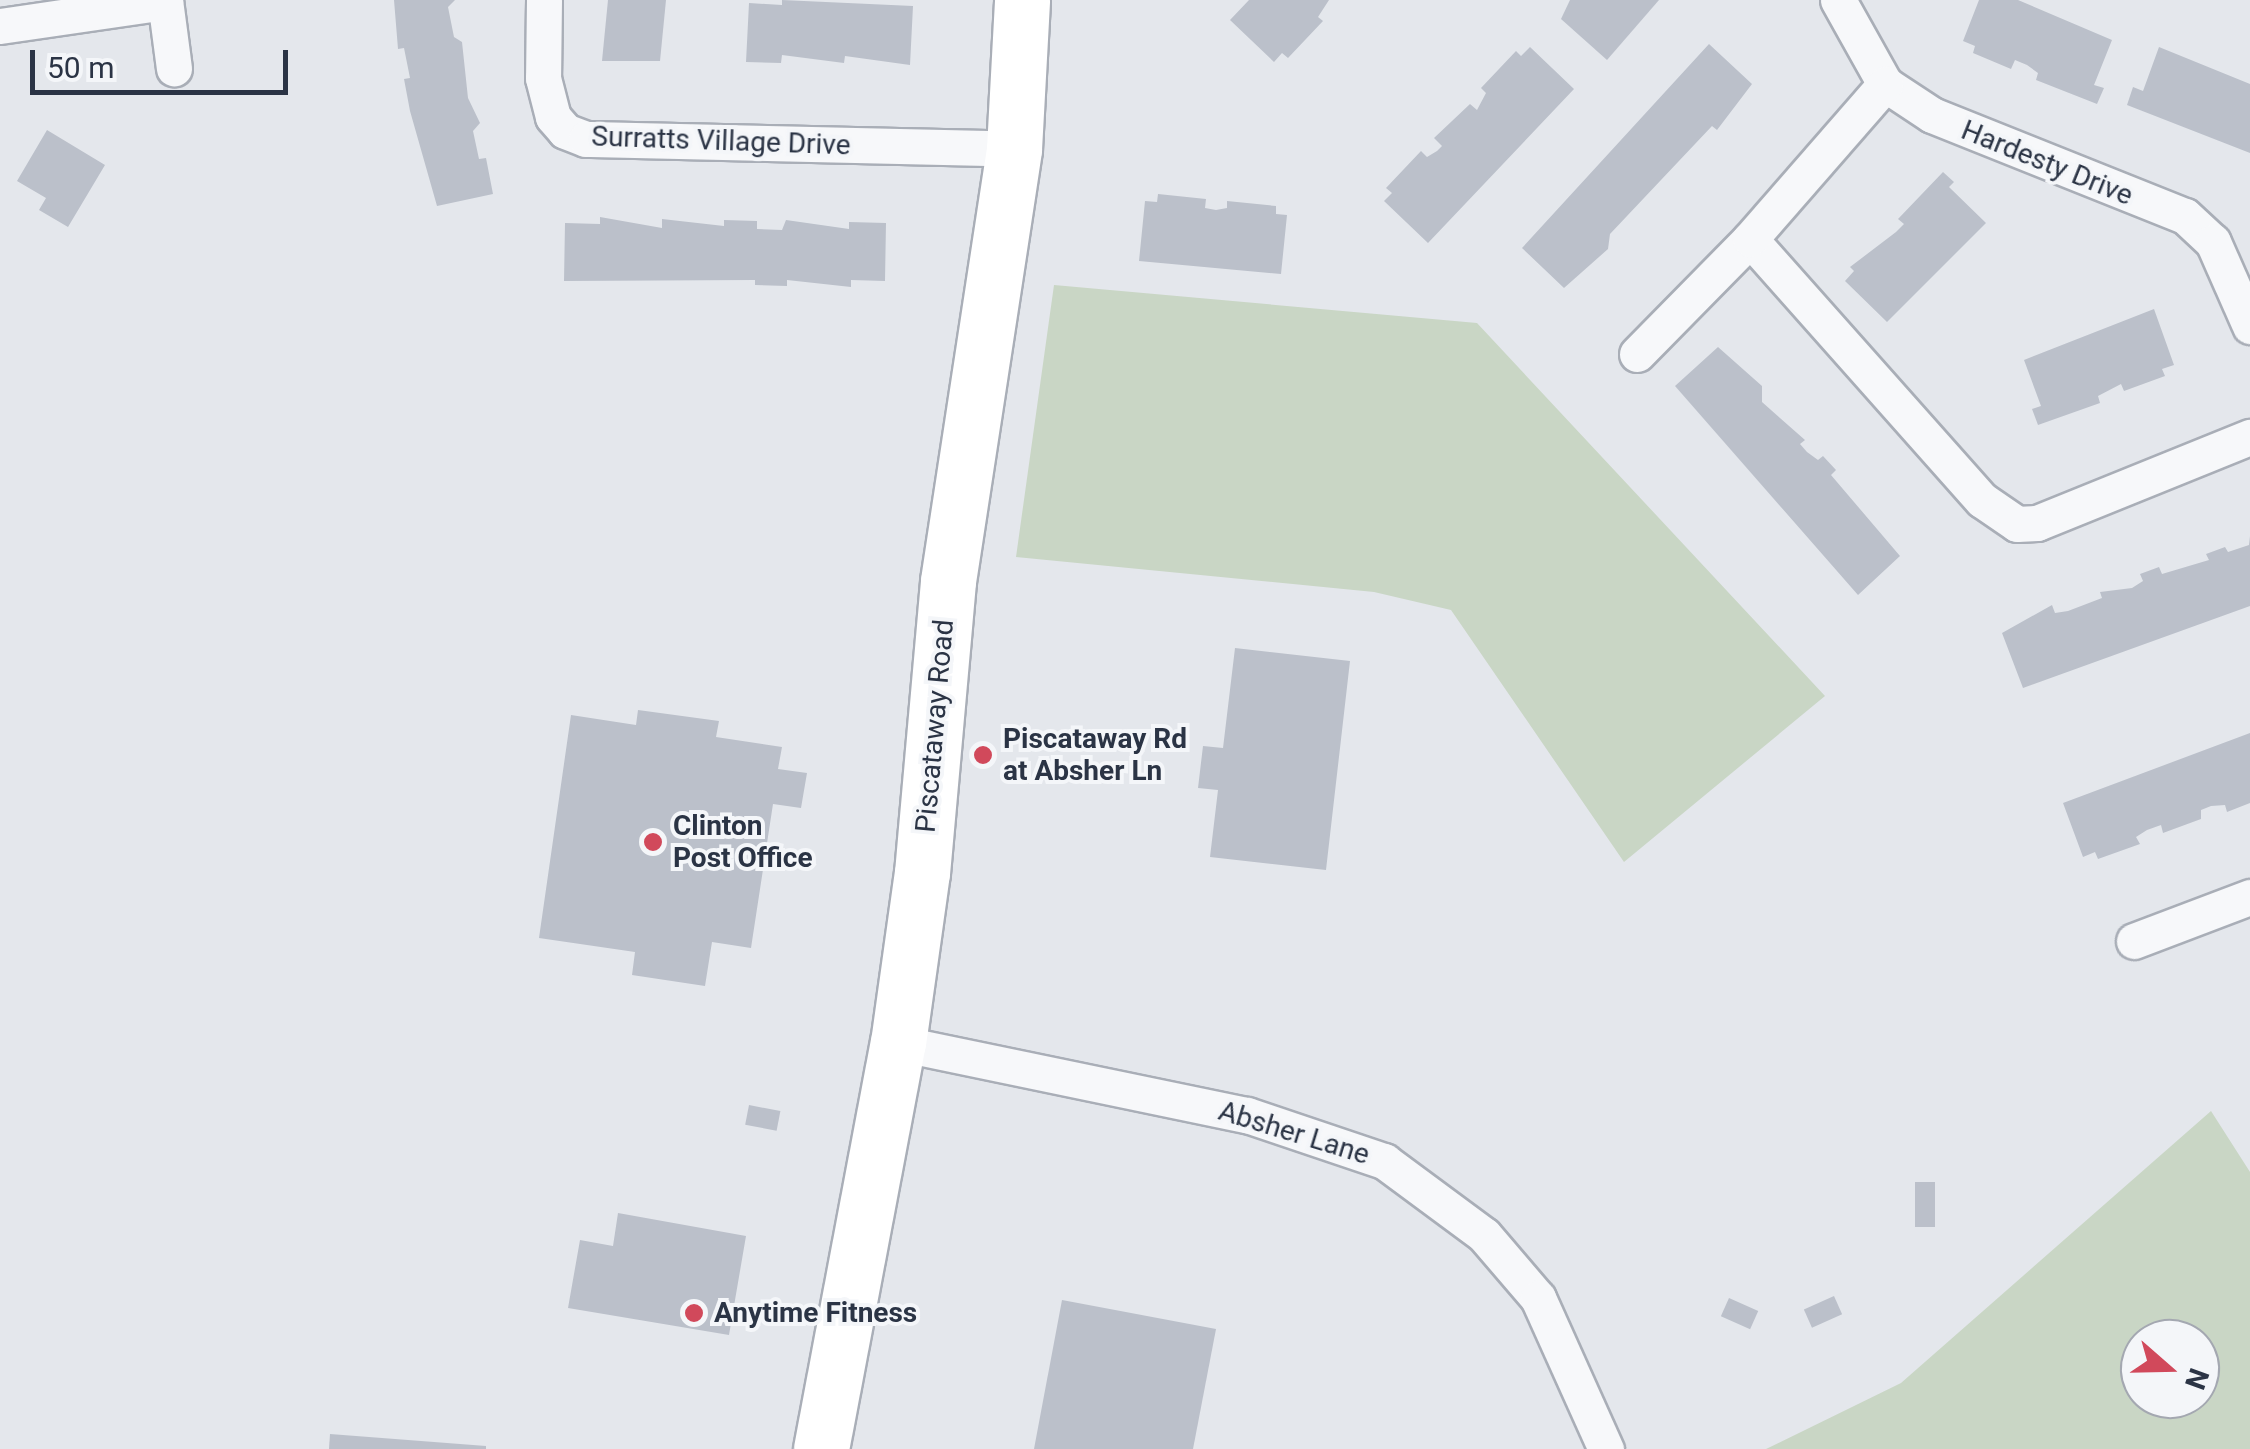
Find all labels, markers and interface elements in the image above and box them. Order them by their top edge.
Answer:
scale bar [35,30,292,92]
text: 50 m [47,50,114,85]
street label: Hardesty Drive [1956,113,2138,213]
street label: Surratts Village Drive [591,120,851,162]
street label: Piscataway Road [909,618,961,834]
place label: Piscataway Rd at Absher Ln [1003,722,1187,788]
marker: Piscataway Rd at Absher Ln [972,744,994,766]
place label: Clinton Post Office [673,809,813,875]
marker: Clinton Post Office [642,831,664,853]
street label: Absher Lane [1215,1094,1373,1172]
place label: Anytime Fitness [714,1296,917,1330]
marker: Anytime Fitness [683,1302,705,1324]
north arrow [2120,1319,2220,1419]
text: N [2178,1364,2216,1394]

